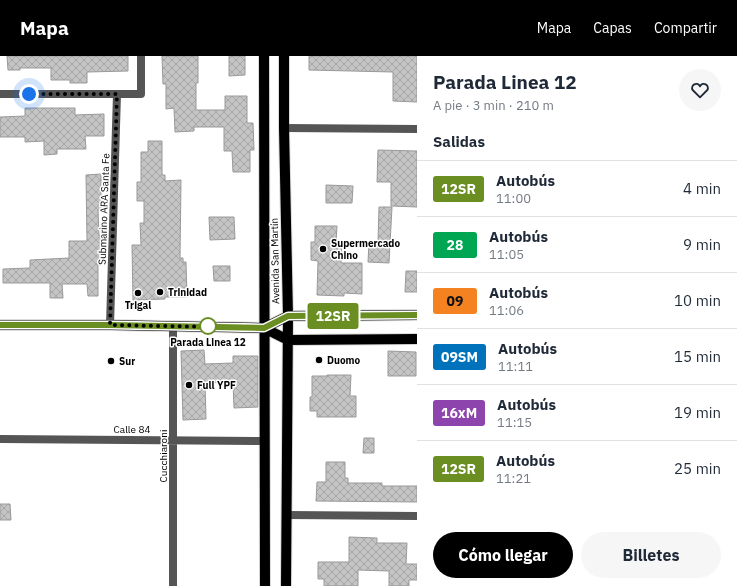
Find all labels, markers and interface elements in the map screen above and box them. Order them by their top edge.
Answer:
text: Mapa [20,16,69,40]
text: Mapa [537,19,571,37]
text: Capas [593,19,632,37]
text: Compartir [654,19,717,37]
button: heart [679,69,721,111]
text: Parada Linea 12 [433,70,577,94]
your location [19,84,39,104]
text: A pie · 3 min · 210 m [433,97,554,114]
text: Salidas [433,132,485,151]
street label: Submarino ARA Santa Fe [96,152,112,265]
text: Autobús [496,171,555,190]
text: 4 min [683,179,721,198]
text: 12SR [441,180,476,198]
text: 11:00 [496,190,531,207]
street label: Avenida San Martín [268,218,282,304]
text: Autobús [489,227,548,246]
text: 9 min [683,235,721,254]
text: 28 [447,236,463,254]
place label: Supermercado Chino [331,237,400,262]
marker: Supermercado Chino [318,244,328,254]
text: 11:05 [489,246,524,263]
text: Autobús [489,283,548,302]
place label: Trinidad [168,286,207,299]
marker: Trinidad [155,287,165,297]
marker: Trigal [133,288,143,298]
text: 10 min [674,291,721,310]
text: 09 [447,292,463,310]
place label: Trigal [125,299,151,312]
text: 11:06 [489,302,524,319]
line badge: 12SR [305,303,361,329]
text: 12SR [316,307,350,325]
marker: Parada Linea 12 [199,317,217,335]
place label: Parada Linea 12 [170,336,246,349]
text: Autobús [498,339,557,358]
text: 15 min [674,347,721,366]
text: 09SM [441,348,478,366]
place label: Duomo [327,354,361,367]
place label: Sur [119,355,135,368]
marker: Duomo [314,355,324,365]
marker: Sur [106,356,116,366]
text: 11:11 [498,358,533,375]
place label: Full YPF [197,379,236,392]
marker: Full YPF [184,380,194,390]
text: Autobús [497,395,556,414]
text: 19 min [674,403,721,422]
text: 16xM [441,404,477,422]
text: 11:15 [497,414,532,431]
street label: Calle 84 [114,423,150,436]
street label: Cucchiaroni [157,430,170,482]
text: Autobús [496,451,555,470]
text: 25 min [674,459,721,478]
text: 12SR [441,460,476,478]
text: 11:21 [496,470,531,487]
button: Cómo llegar [433,532,573,578]
button: Billetes [581,532,721,578]

